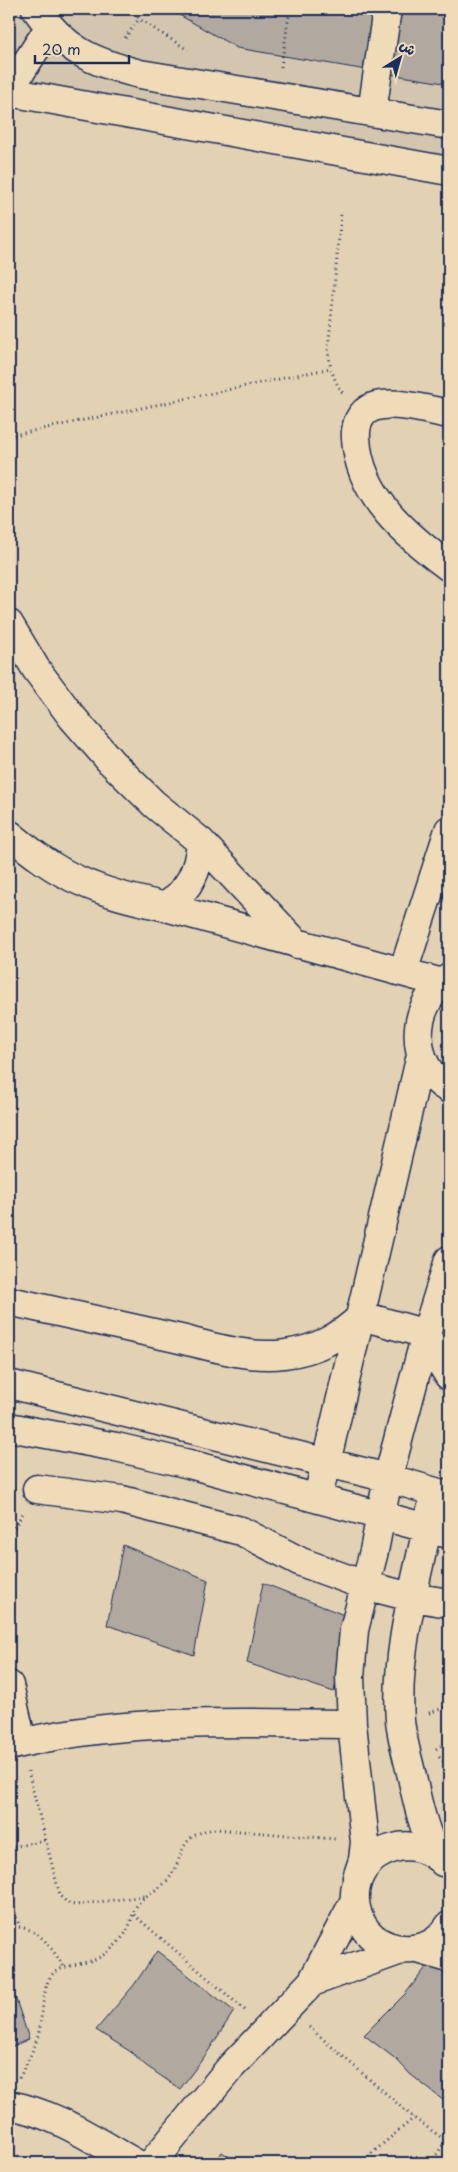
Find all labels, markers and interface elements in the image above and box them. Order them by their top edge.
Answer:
scale bar [35,32,129,64]
north arrow [376,32,426,82]
text: ش [396,34,421,60]
text: 20 m [42,37,81,60]

